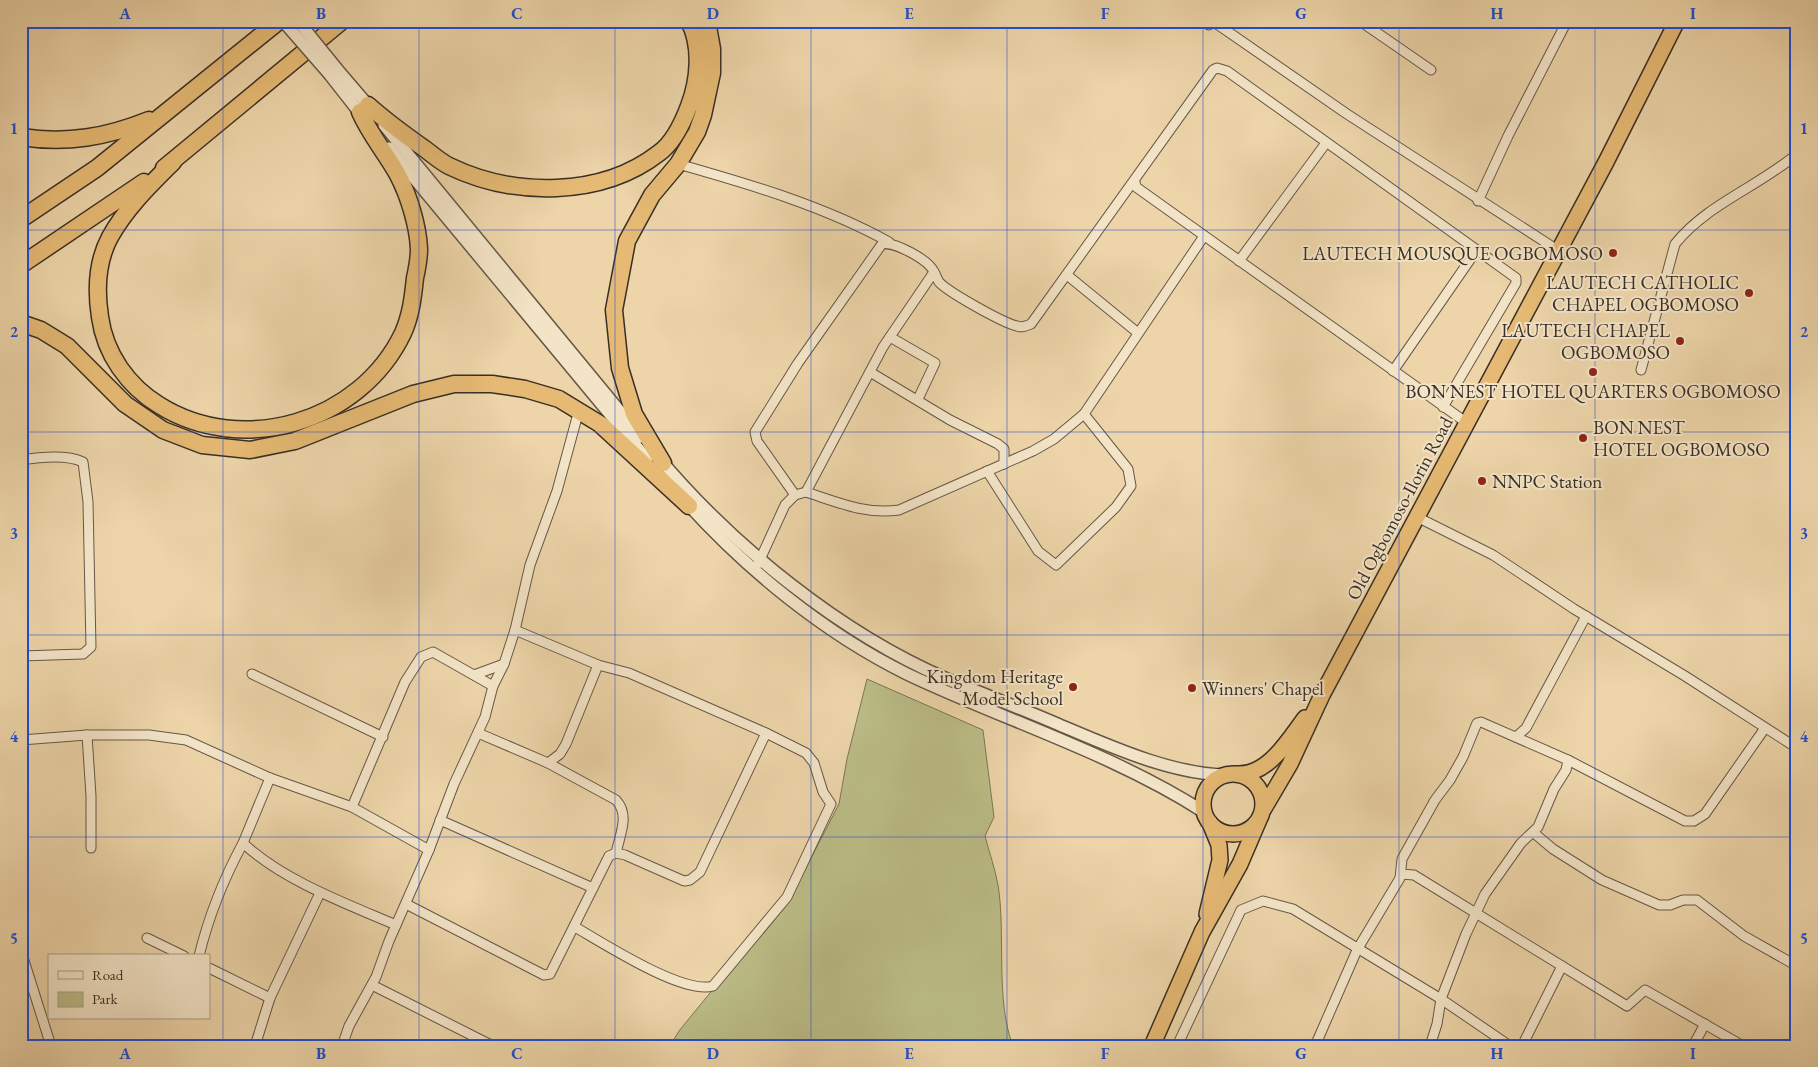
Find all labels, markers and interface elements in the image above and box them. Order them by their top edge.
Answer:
text: A [118,3,131,24]
text: B [316,3,326,24]
text: C [511,3,523,24]
text: D [707,3,719,24]
text: E [904,3,914,24]
text: F [1101,3,1110,24]
text: G [1295,3,1307,24]
text: H [1491,3,1504,24]
text: I [1690,3,1696,24]
text: 1 [10,118,18,139]
text: 1 [1800,118,1808,139]
place label: LAUTECH MOUSQUE OGBOMOSO [1302,241,1603,266]
marker: LAUTECH MOUSQUE OGBOMOSO [1607,247,1619,259]
place label: LAUTECH CATHOLIC CHAPEL OGBOMOSO [1546,270,1739,317]
marker: LAUTECH CATHOLIC CHAPEL OGBOMOSO [1743,287,1755,299]
place label: LAUTECH CHAPEL OGBOMOSO [1501,318,1670,365]
text: 2 [10,321,19,342]
text: 2 [1800,321,1809,342]
marker: LAUTECH CHAPEL OGBOMOSO [1674,335,1686,347]
marker: BON NEST HOTEL QUARTERS OGBOMOSO [1587,366,1599,378]
place label: BON NEST HOTEL QUARTERS OGBOMOSO [1405,379,1781,404]
street label: Old Ogbomoso-Ilorin Road [1340,412,1459,604]
place label: BON NEST HOTEL OGBOMOSO [1593,415,1770,462]
marker: BON NEST HOTEL OGBOMOSO [1577,432,1589,444]
place label: NNPC Station [1492,469,1602,494]
marker: NNPC Station [1476,475,1488,487]
text: 3 [10,523,18,544]
text: 3 [1800,523,1808,544]
place label: Kingdom Heritage Model School [926,664,1063,711]
place label: Winners' Chapel [1202,676,1324,701]
marker: Kingdom Heritage Model School [1067,681,1079,693]
marker: Winners' Chapel [1186,682,1198,694]
text: 4 [10,726,19,747]
text: 4 [1800,726,1809,747]
text: 5 [10,928,18,949]
text: 5 [1800,928,1808,949]
legend [48,954,210,1020]
text: Road [92,965,124,984]
text: Park [92,989,119,1008]
text: A [118,1043,131,1064]
text: B [316,1043,326,1064]
text: C [511,1043,523,1064]
text: D [707,1043,719,1064]
text: E [904,1043,914,1064]
text: F [1101,1043,1110,1064]
text: G [1295,1043,1307,1064]
text: H [1491,1043,1504,1064]
text: I [1690,1043,1696,1064]

